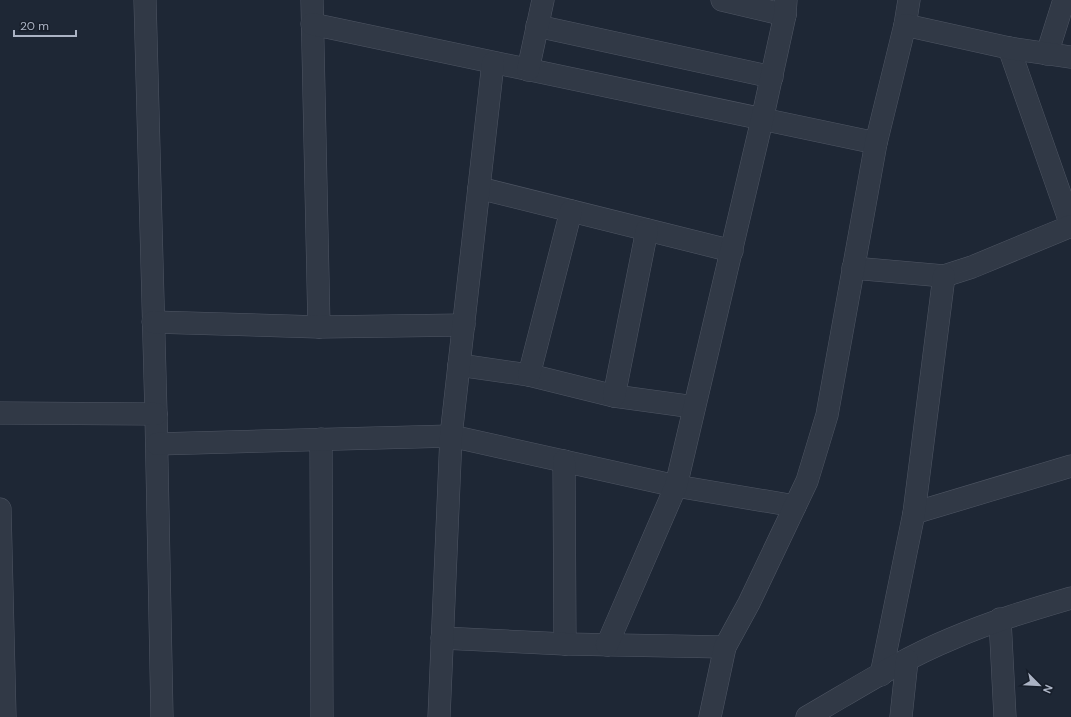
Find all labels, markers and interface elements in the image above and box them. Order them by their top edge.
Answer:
scale bar [14,12,76,38]
text: 20 m [20,18,49,34]
north arrow [1019,665,1059,705]
text: N [1040,683,1056,696]

